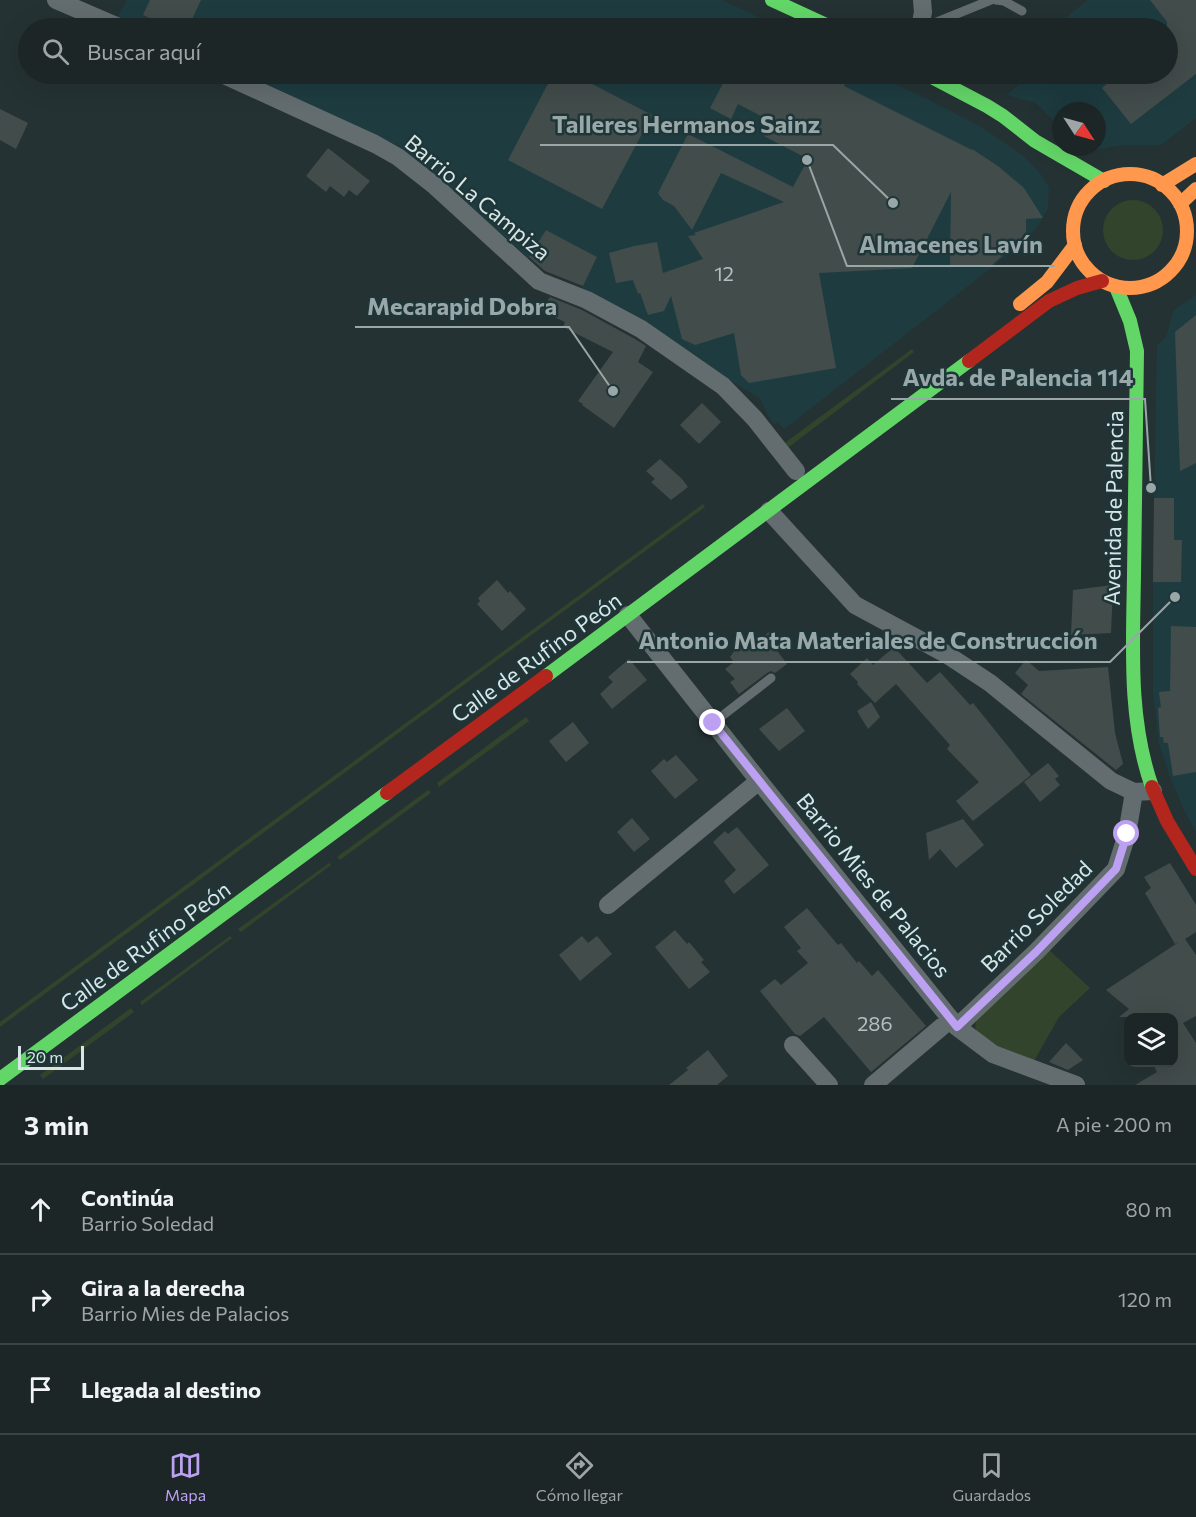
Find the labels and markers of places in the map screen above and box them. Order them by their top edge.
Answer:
callout: Talleres Hermanos Sainz [540,103,833,145]
callout: Almacenes Lavín [847,224,1055,266]
callout: Mecarapid Dobra [355,285,569,327]
callout: Avda. de Palencia 114 [891,357,1145,399]
callout: Antonio Mata Materiales de Construcción [627,620,1110,662]

